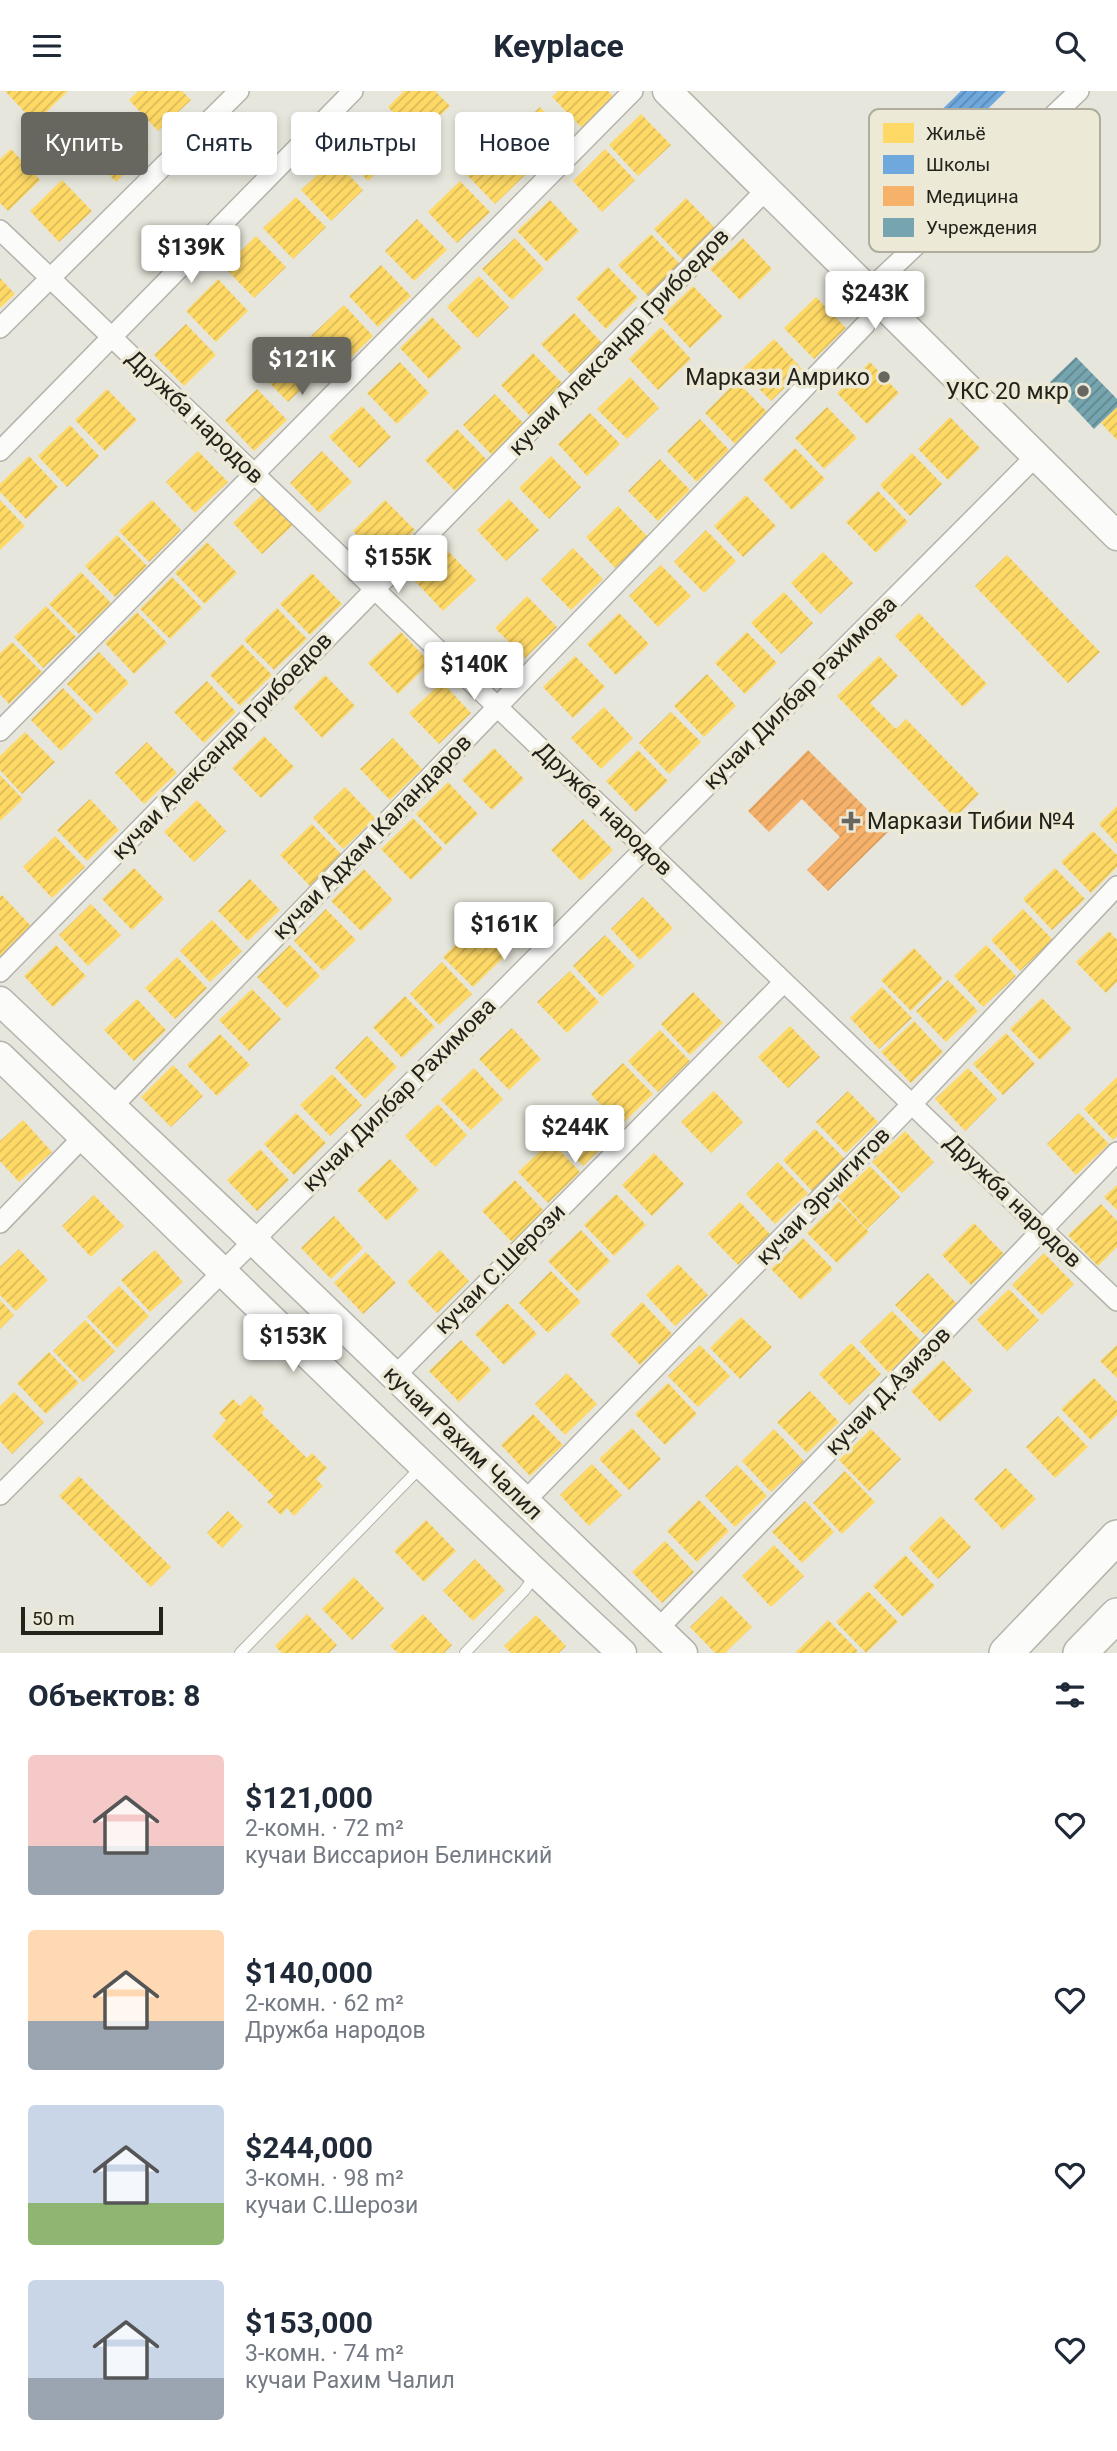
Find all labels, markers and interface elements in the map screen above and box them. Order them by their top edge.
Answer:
icon: menu [28,27,66,65]
text: Keyplace [493,27,624,65]
icon: search [1051,27,1089,65]
legend [869,109,1100,252]
chip: Купить [21,112,148,175]
chip: Снять [162,112,277,175]
chip: Фильтры [291,112,441,175]
chip: Новое [455,112,574,175]
text: Жильё [926,122,986,145]
text: Школы [926,153,990,176]
text: Медицина [926,185,1019,208]
text: Учреждения [926,216,1037,239]
street label: кучаи Александр Грибоедов [503,223,735,461]
pin: $139K [142,225,240,285]
text: $139K [157,234,225,261]
pin: $243K [826,271,924,331]
text: $243K [841,280,909,307]
pin: $121K [253,337,351,397]
street label: Дружба народов [121,345,269,489]
text: $121K [268,346,336,373]
place label: Маркази Амрико [685,364,870,391]
marker: Маркази Амрико [876,369,892,385]
place label: УКС 20 мкр [945,378,1069,405]
marker: УКС 20 мкр [1075,383,1091,399]
pin: $155K [349,535,447,595]
text: $155K [364,544,432,571]
street label: кучаи Дилбар Рахимова [698,591,902,795]
street label: кучаи Александр Грибоедов [106,627,338,865]
pin: $140K [425,643,523,702]
text: $140K [440,651,508,678]
street label: кучаи Адхам Каландаров [267,729,477,945]
street label: Дружба народов [530,737,678,881]
place label: Маркази Тибии №4 [867,808,1075,835]
marker: Маркази Тибии №4 [841,811,861,831]
pin: $161K [455,903,553,962]
text: $161K [470,911,538,938]
street label: кучаи Дилбар Рахимова [297,993,501,1197]
pin: $244K [526,1105,624,1165]
text: $244K [541,1114,609,1141]
street label: кучаи Эрчигитов [750,1121,896,1271]
street label: Дружба народов [939,1129,1087,1273]
street label: кучаи С.Шерози [429,1198,571,1340]
pin: $153K [244,1315,342,1374]
street label: кучаи Д.Азизов [820,1321,956,1461]
text: $153K [259,1323,327,1350]
street label: кучаи Рахим Чалил [378,1360,548,1526]
scale bar [21,1604,163,1636]
text: 50 m [32,1607,75,1630]
icon: filters [1051,1676,1089,1714]
text: Объектов: 8 [28,1678,200,1713]
text: $121,000 [245,1780,373,1815]
icon: home [84,1783,168,1867]
icon: heart [1051,1806,1089,1844]
text: 2-комн. · 72 m² [245,1815,404,1842]
text: кучаи Виссарион Белинский [245,1842,552,1869]
text: $140,000 [245,1955,373,1990]
icon: home [84,1958,168,2042]
icon: heart [1051,1981,1089,2019]
text: 2-комн. · 62 m² [245,1990,404,2017]
text: Дружба народов [245,2017,426,2044]
text: $244,000 [245,2130,373,2165]
icon: home [84,2133,168,2217]
icon: heart [1051,2156,1089,2194]
text: 3-комн. · 98 m² [245,2165,404,2192]
text: кучаи С.Шерози [245,2192,418,2219]
text: $153,000 [245,2305,373,2340]
icon: home [84,2308,168,2392]
icon: heart [1051,2331,1089,2369]
text: 3-комн. · 74 m² [245,2340,404,2367]
text: кучаи Рахим Чалил [245,2367,455,2394]

